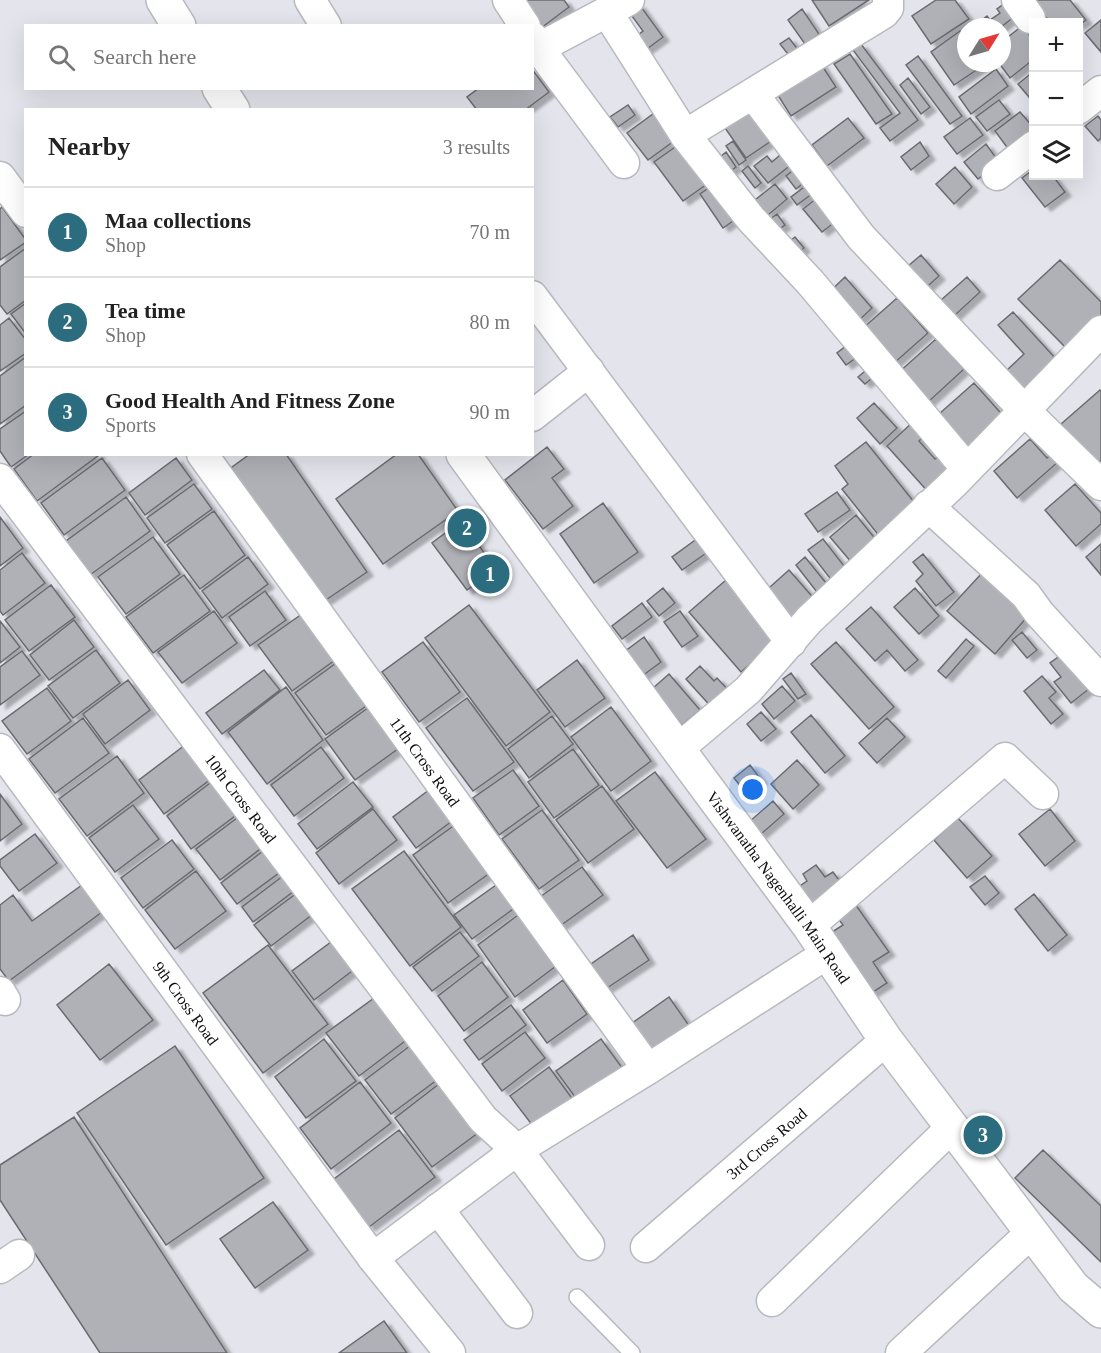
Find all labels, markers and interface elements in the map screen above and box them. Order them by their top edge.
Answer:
north arrow [957,18,1011,72]
map controls [1029,18,1083,180]
button: + [1029,18,1083,72]
search box [24,24,534,90]
icon: search [45,41,78,74]
text: Search here [93,44,196,69]
button: − [1029,72,1083,126]
button: layers [1029,126,1083,180]
text: Nearby [48,132,130,161]
text: 3 results [443,136,510,158]
text: Maa collections [105,208,251,233]
text: 1 [63,221,73,243]
text: 70 m [469,221,510,243]
text: Shop [105,234,146,256]
text: Tea time [105,298,185,323]
text: 2 [63,311,73,333]
text: 80 m [469,311,510,333]
text: Shop [105,324,146,346]
text: Good Health And Fitness Zone [105,388,395,413]
text: 3 [63,401,73,423]
text: 90 m [469,401,510,423]
text: Sports [105,414,156,436]
pin: 2 [448,506,486,550]
pin: 1 [470,552,510,596]
street label: 11th Cross Road [387,714,463,810]
street label: 10th Cross Road [202,751,279,846]
your location [738,775,767,804]
street label: Vishwanatha Nagenhalli Main Road [703,788,853,987]
street label: 9th Cross Road [150,959,222,1048]
street label: 3rd Cross Road [723,1105,810,1182]
pin: 3 [964,1112,1002,1158]

